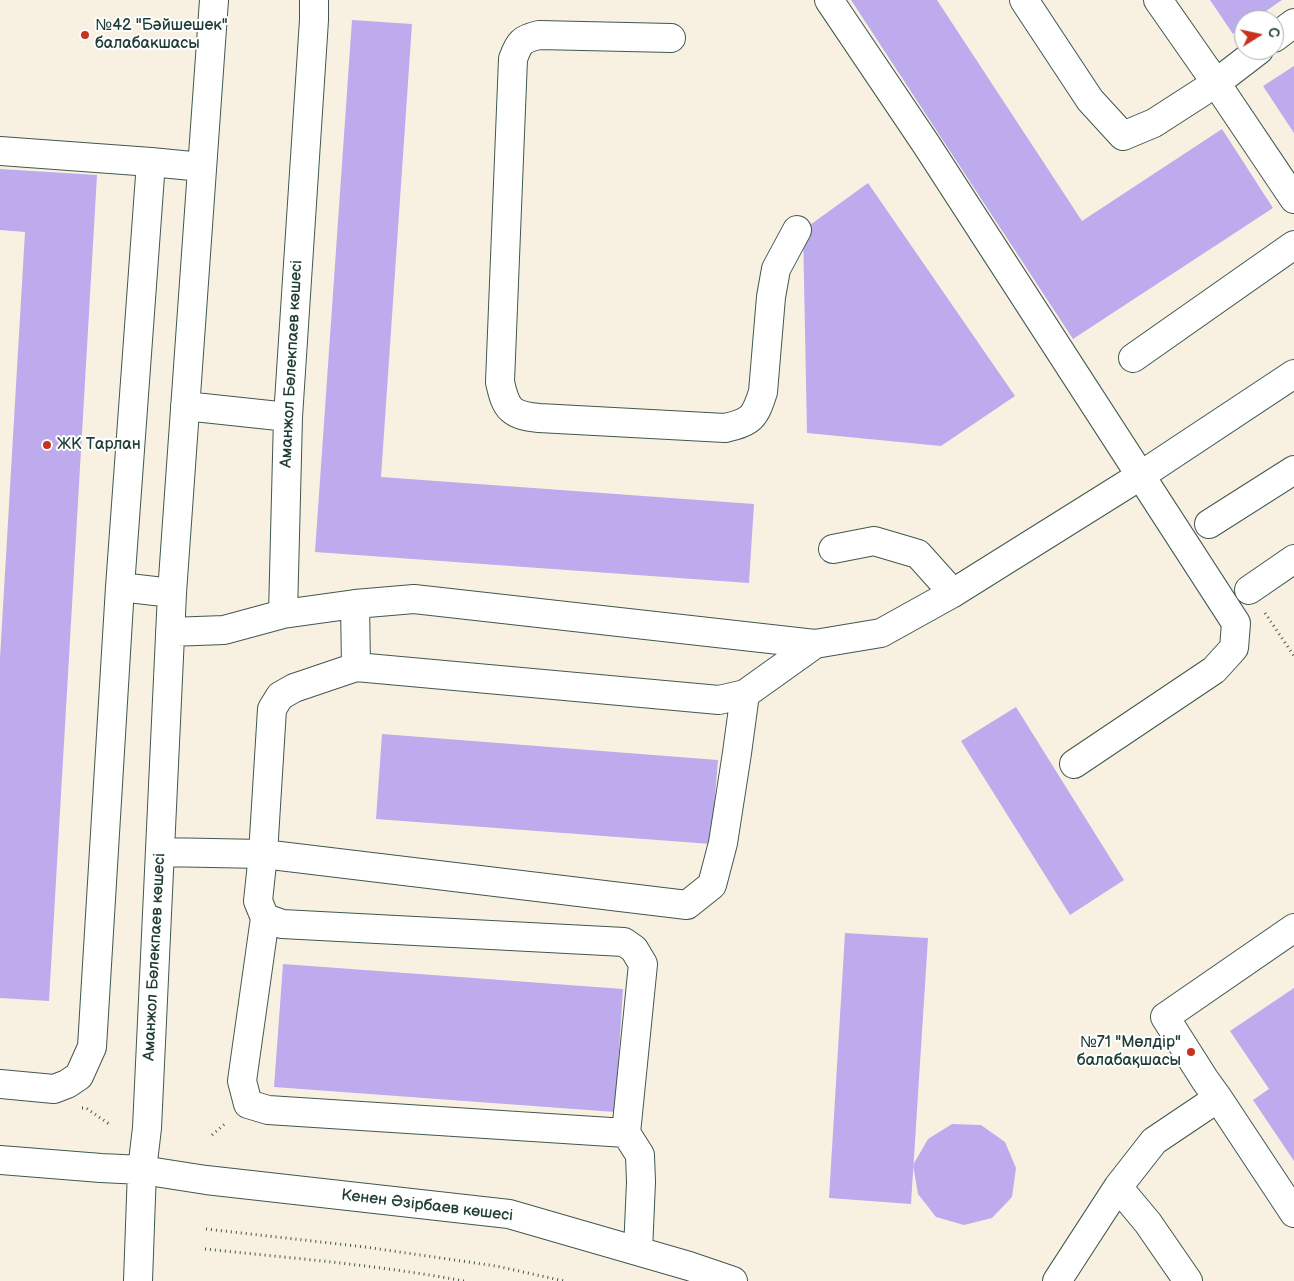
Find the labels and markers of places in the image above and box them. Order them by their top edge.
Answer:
place label: №42 "Бәйшешек" балабакшасы [95,16,228,54]
marker: №42 "Бәйшешек" балабакшасы [79,29,91,41]
place label: ЖК Тарлан [57,435,141,455]
marker: ЖК Тарлан [41,439,53,451]
place label: №71 "Мөлдір" балабақшасы [1077,1033,1181,1071]
marker: №71 "Мөлдір" балабақшасы [1185,1046,1197,1058]

